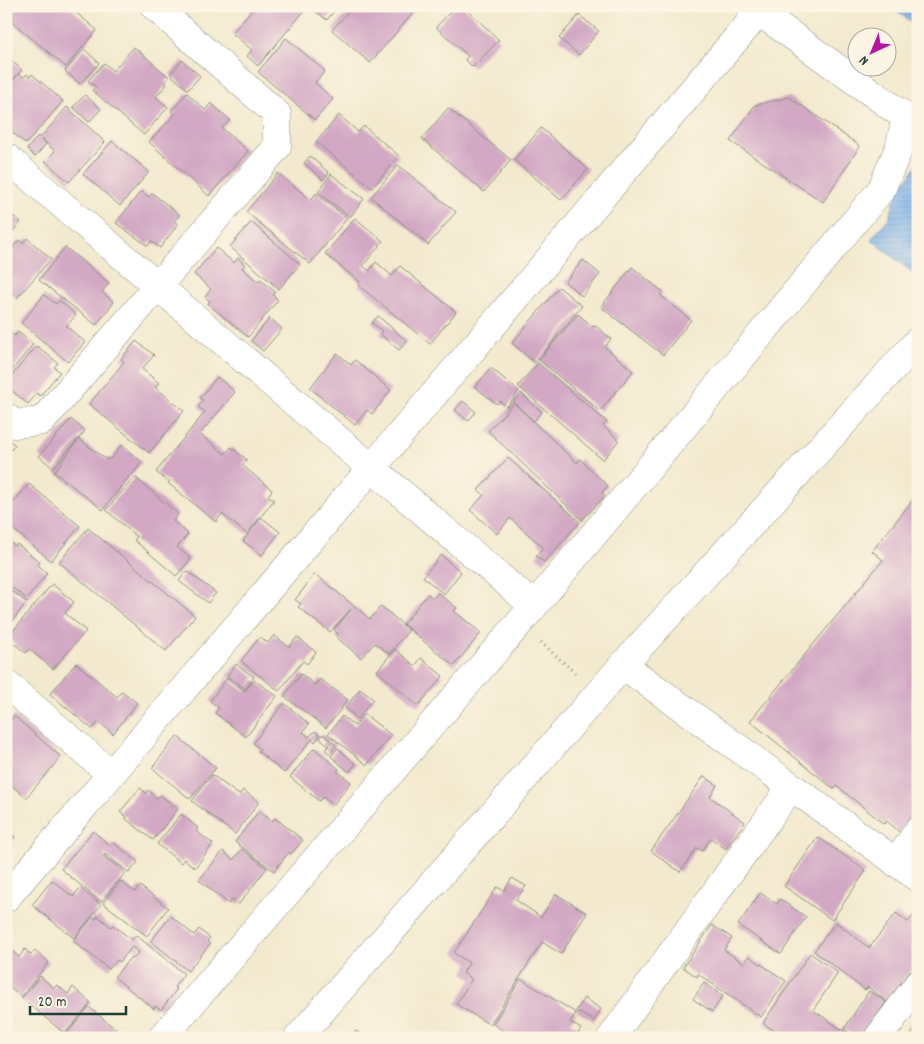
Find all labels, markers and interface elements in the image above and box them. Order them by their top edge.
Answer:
north arrow [846,28,896,78]
text: N [855,50,874,70]
scale bar [30,984,126,1016]
text: 20 m [38,992,66,1014]

